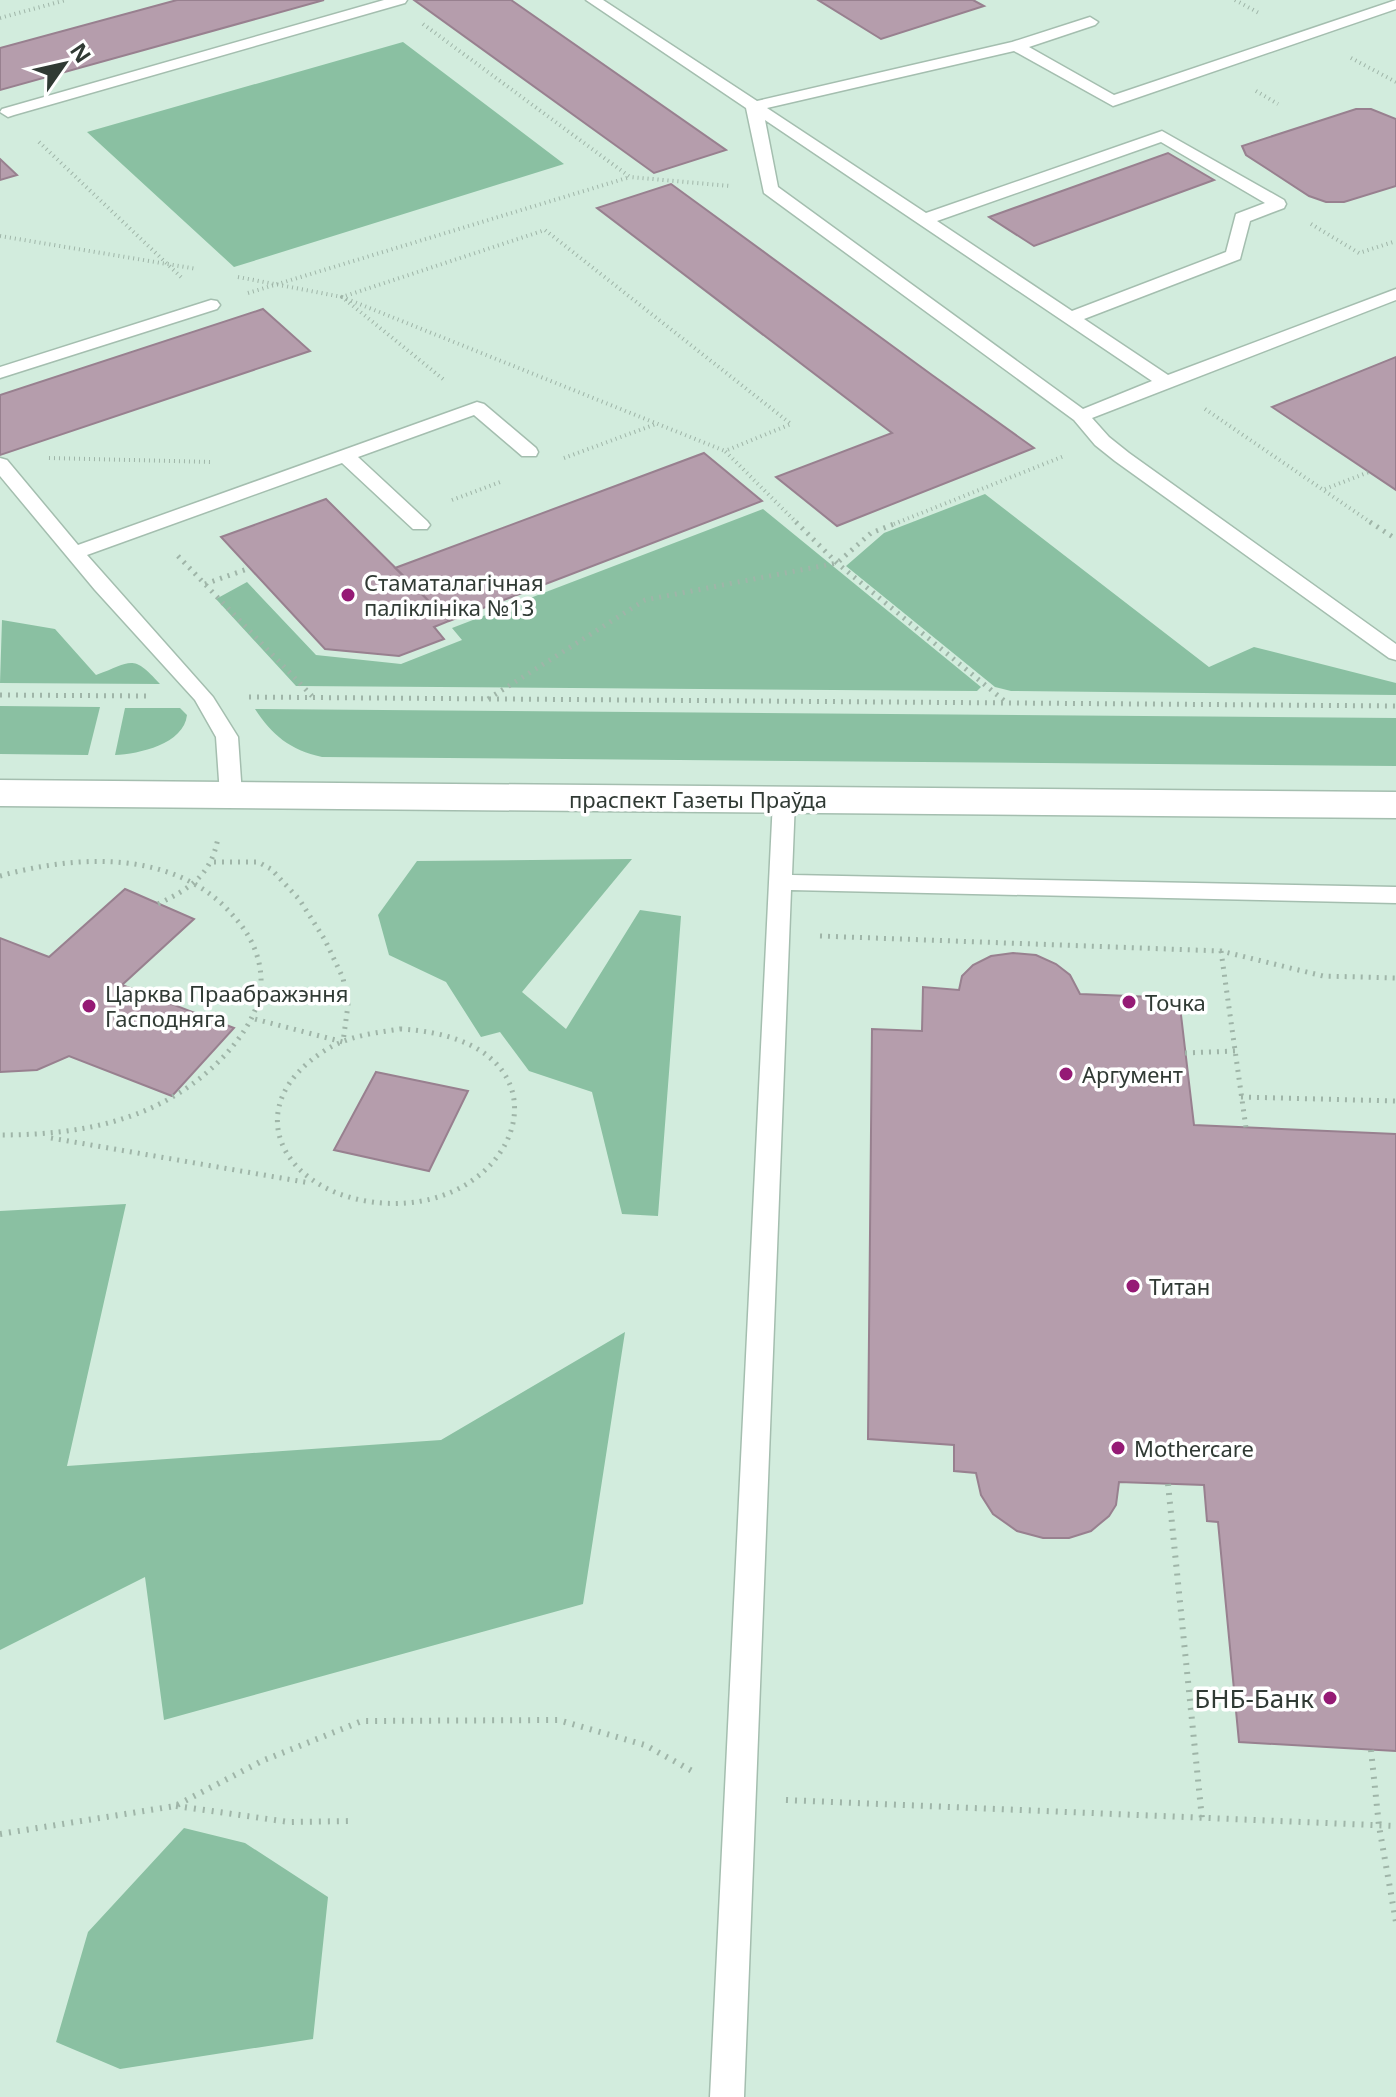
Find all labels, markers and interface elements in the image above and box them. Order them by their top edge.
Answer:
north arrow [24,24,104,104]
text: N [64,36,99,68]
place label: Стаматалагічная паліклініка №13 [364,567,544,622]
marker: Стаматалагічная паліклініка №13 [339,586,357,604]
street label: праспект Газеты Праўда [569,784,827,814]
place label: Царква Праабражэння Гасподняга [105,978,348,1033]
place label: Точка [1145,987,1206,1017]
marker: Точка [1120,993,1138,1011]
marker: Царква Праабражэння Гасподняга [80,997,98,1015]
place label: Аргумент [1082,1059,1183,1089]
marker: Аргумент [1057,1065,1075,1083]
place label: Титан [1149,1271,1210,1301]
marker: Титан [1124,1277,1142,1295]
place label: Mothercare [1134,1433,1254,1463]
marker: Mothercare [1109,1439,1127,1457]
place label: БНБ-Банк [1194,1680,1314,1716]
marker: БНБ-Банк [1321,1689,1339,1707]

